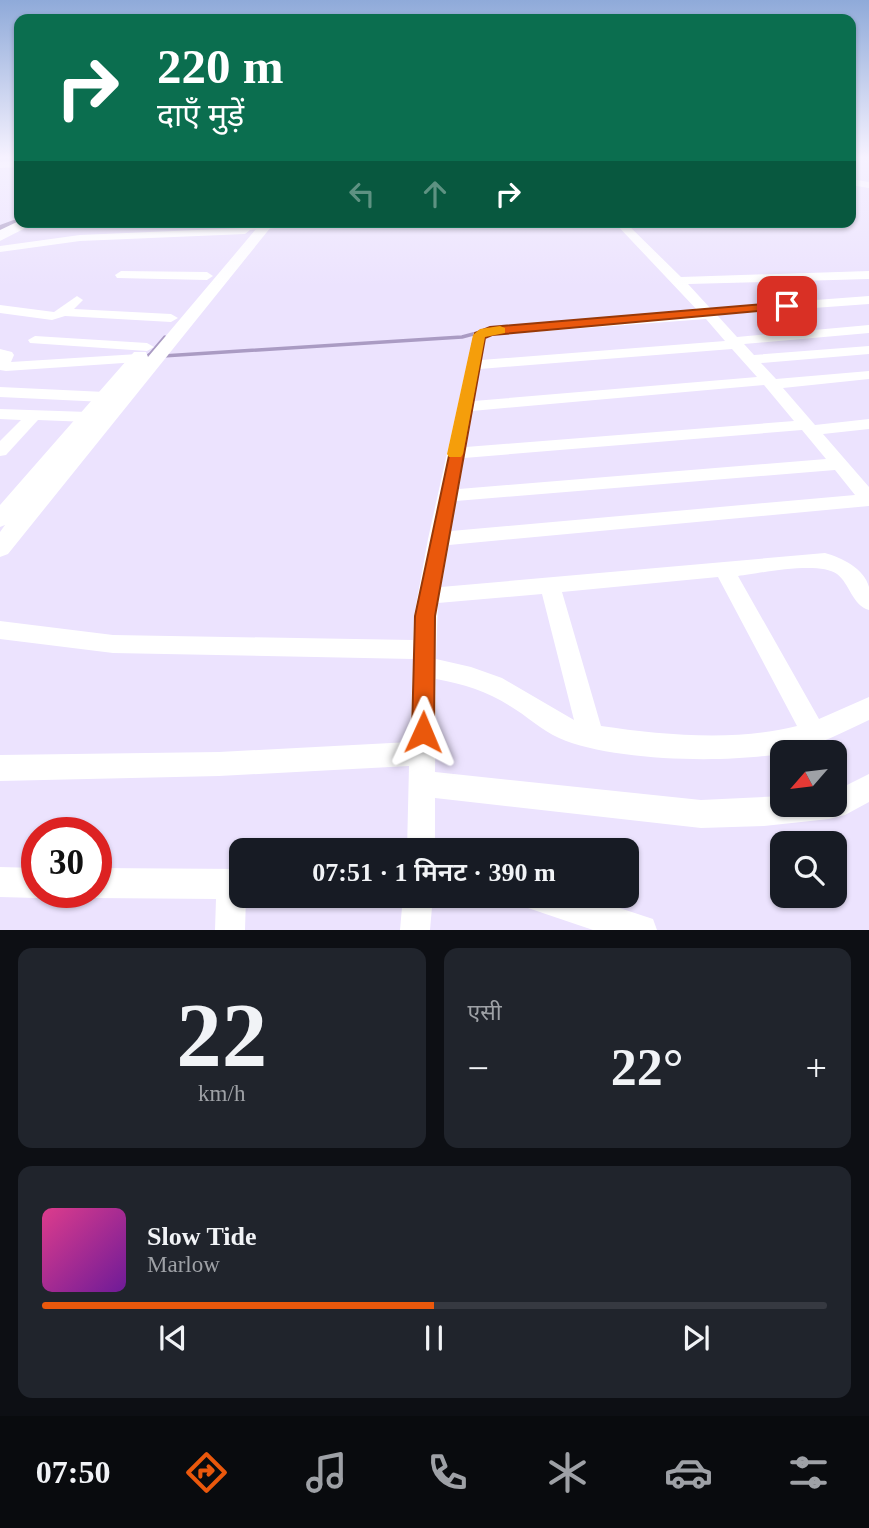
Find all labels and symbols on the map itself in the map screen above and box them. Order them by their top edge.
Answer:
pin [757,276,817,336]
position arrow [386,695,460,769]
north arrow [770,740,847,817]
speed limit sign: 30 [21,817,112,908]

